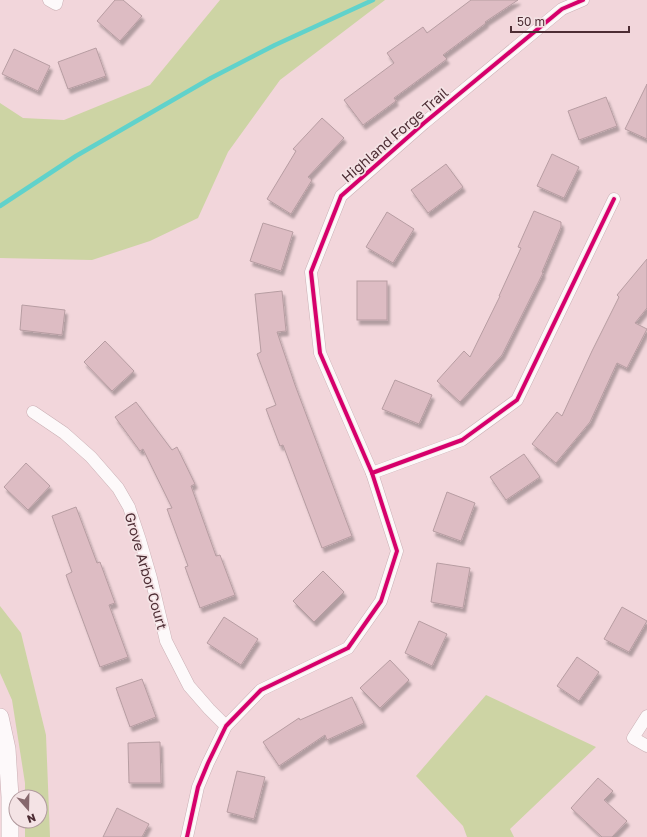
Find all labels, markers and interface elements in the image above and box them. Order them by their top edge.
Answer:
scale bar [511,8,629,34]
text: 50 m [517,14,545,29]
street label: Highland Forge Trail [338,84,451,186]
street label: Grove Arbor Court [122,510,171,631]
north arrow [8,789,48,829]
text: N [25,811,38,826]

